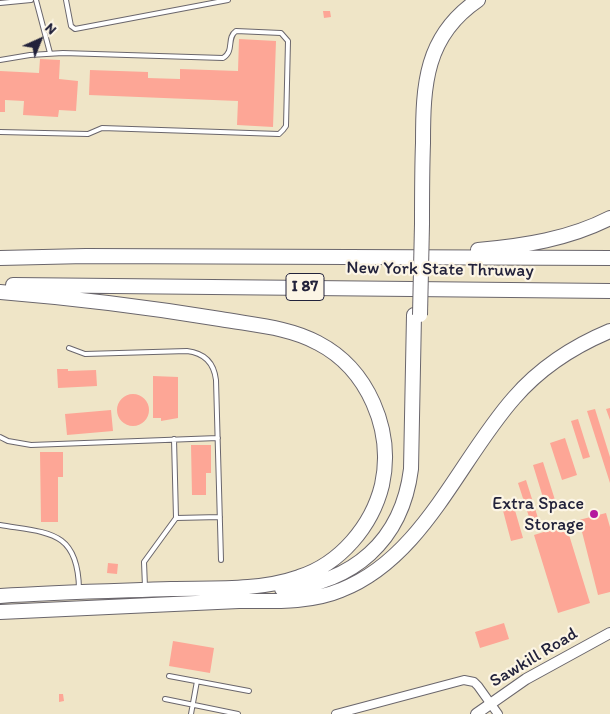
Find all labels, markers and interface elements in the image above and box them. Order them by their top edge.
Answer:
north arrow [15,15,65,65]
text: N [41,19,60,38]
street label: New York State Thruway [346,258,534,282]
road number: I 87 [286,274,324,300]
place label: Extra Space Storage [492,493,584,536]
marker: Extra Space Storage [588,508,600,520]
street label: Sawkill Road [486,623,582,693]

